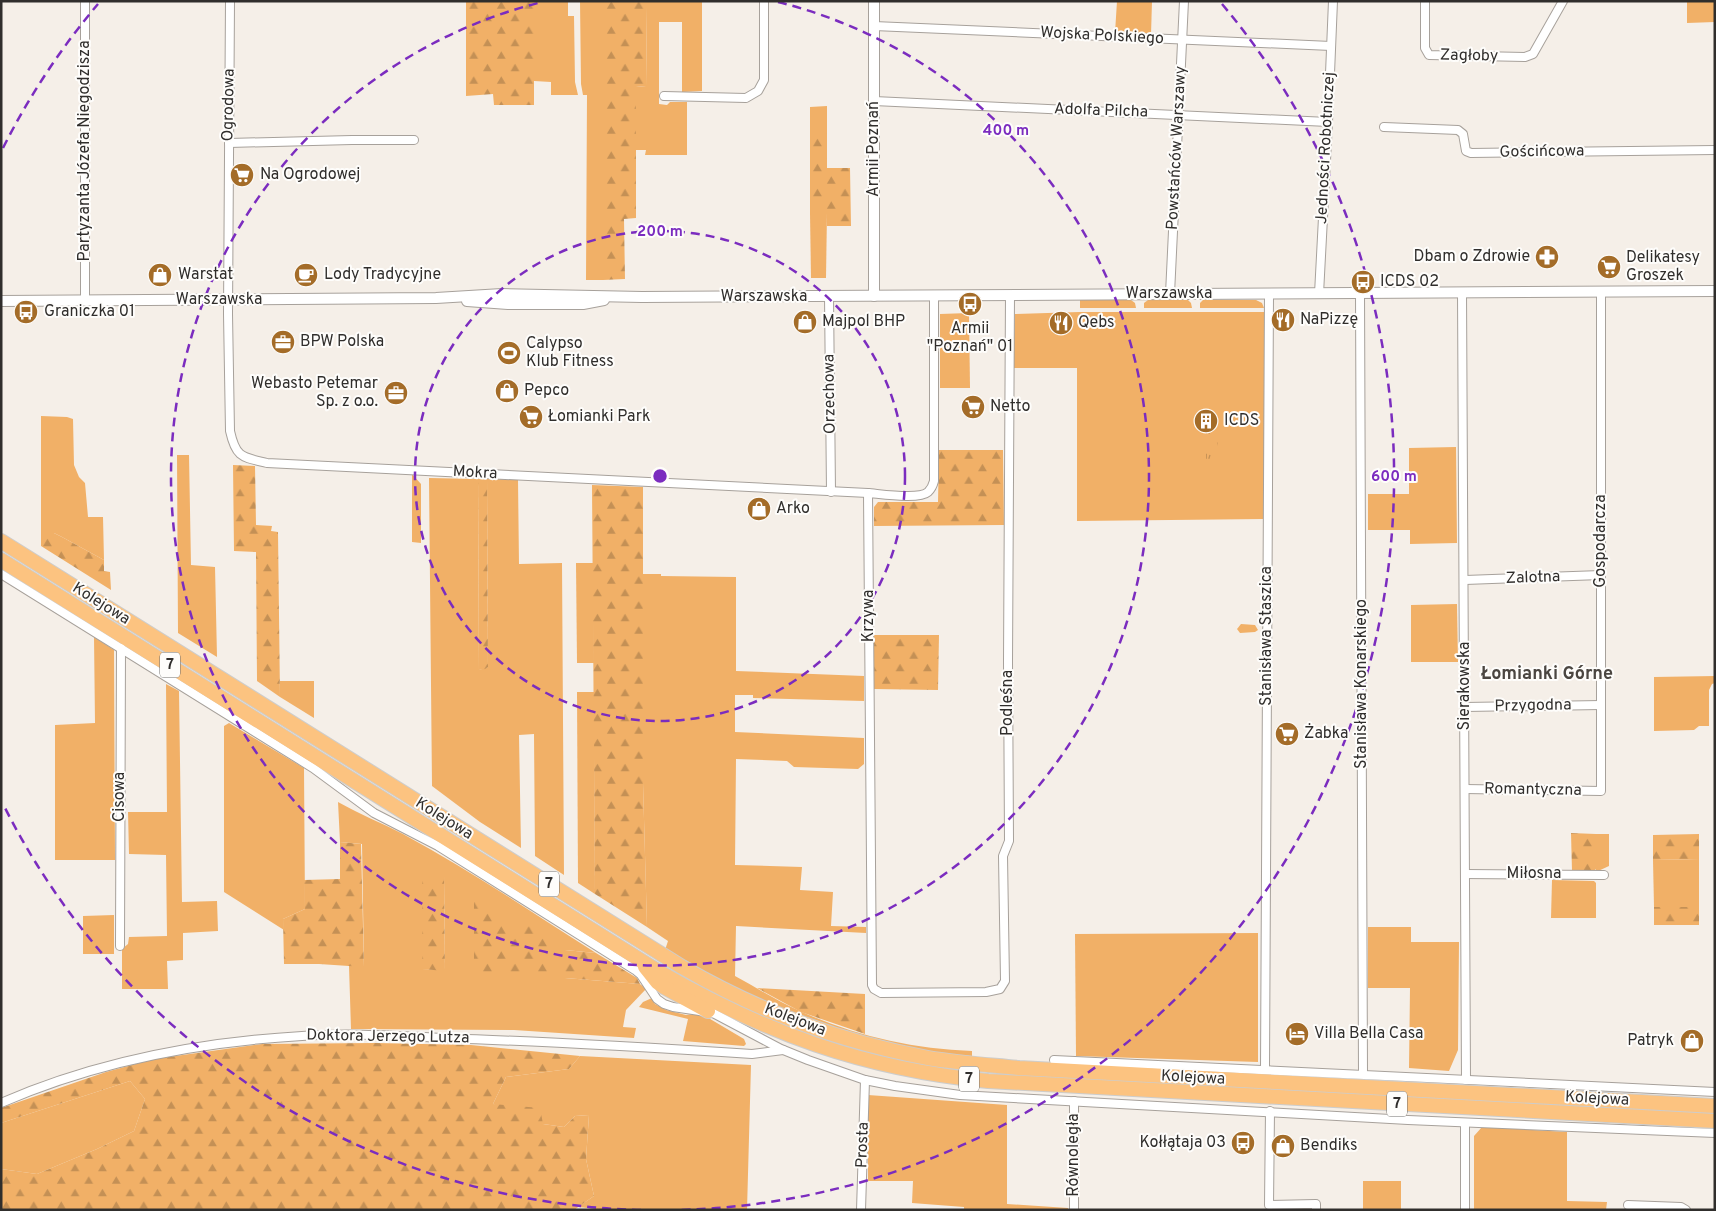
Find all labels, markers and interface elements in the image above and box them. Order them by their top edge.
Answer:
street label: Wojska Polskiego [1040,23,1164,49]
street label: Partyzanta Józefa Niegodzisza [75,40,95,262]
street label: Zagłoby [1440,45,1498,67]
street label: Powstańców Warszawy [1163,65,1191,231]
street label: Ogrodowa [218,68,240,142]
street label: Jedności Robotniczej [1312,72,1340,224]
street label: Adolfa Pilcha [1054,99,1148,123]
street label: Armii Poznań [864,101,884,197]
text: 400 m [983,122,1029,141]
street label: Gościńcowa [1499,141,1585,163]
supermarket icon: Na Ogrodowej [229,162,255,188]
place label: Na Ogrodowej [260,165,360,185]
text: 200 m [637,223,683,242]
pharmacy icon: Dbam o Zdrowie [1534,244,1560,270]
place label: Dbam o Zdrowie [1413,247,1530,267]
place label: Delikatesy Groszek [1626,248,1700,286]
supermarket icon: Delikatesy Groszek [1596,254,1622,280]
shop icon: Warstat [147,262,173,288]
cafe icon: Lody Tradycyjne [293,262,319,288]
place label: Warstat [178,265,233,285]
place label: Lody Tradycyjne [324,265,441,285]
bus stop icon: ICDS 02 [1350,269,1376,295]
place label: ICDS 02 [1380,272,1439,292]
street label: Warszawska [1126,284,1212,304]
street label: Warszawska [721,287,807,307]
street label: Warszawska [176,290,262,310]
bus stop icon: Armii "Poznań" 01 [957,291,983,317]
bus stop icon: Graniczka 01 [13,299,39,325]
place label: Graniczka 01 [44,302,135,322]
restaurant icon: NaPizzę [1270,307,1296,333]
shop icon: Majpol BHP [792,309,818,335]
restaurant icon: Qebs [1048,310,1074,336]
place label: NaPizzę [1300,310,1358,330]
place label: Majpol BHP [822,312,905,332]
place label: Qebs [1078,313,1114,333]
place label: Armii "Poznań" 01 [927,319,1013,357]
office icon: BPW Polska [270,329,296,355]
place label: BPW Polska [300,332,384,352]
place label: Calypso Klub Fitness [526,334,614,372]
sports icon: Calypso Klub Fitness [496,340,522,366]
street label: Orzechowa [819,354,841,434]
place label: Webasto Petemar Sp. z o.o. [251,374,378,412]
shop icon: Pepco [494,378,520,404]
office icon: Webasto Petemar Sp. z o.o. [383,380,409,406]
place label: Pepco [524,381,569,401]
supermarket icon: Netto [960,394,986,420]
place label: Netto [990,397,1031,417]
supermarket icon: Łomianki Park [518,404,544,430]
place label: Łomianki Park [548,407,650,427]
building icon: ICDS [1193,408,1219,434]
place label: ICDS [1224,411,1259,431]
street label: Mokra [452,462,498,484]
centre of rings [651,467,669,485]
text: 600 m [1371,468,1417,487]
street label: Gospodarcza [1591,494,1611,588]
shop icon: Arko [746,496,772,522]
place label: Arko [776,499,810,519]
street label: Stanisława Staszica [1257,566,1277,706]
street label: Zalotna [1505,567,1561,589]
street label: Kolejowa [68,578,134,630]
street label: Krzywa [859,590,879,642]
street label: Stanisława Konarskiego [1352,599,1372,769]
street label: Sierakowska [1455,642,1475,730]
road number: 7 [160,652,180,678]
district label: Łomianki Górne [1481,663,1613,686]
street label: Podleśna [998,670,1018,736]
street label: Przygodna [1494,695,1572,717]
supermarket icon: Żabka [1274,721,1300,747]
place label: Żabka [1304,723,1348,744]
street label: Cisowa [110,772,130,822]
street label: Romantyczna [1484,779,1582,801]
street label: Kolejowa [411,793,477,845]
street label: Miłosna [1507,864,1561,884]
road number: 7 [539,872,559,896]
street label: Kolejowa [761,999,829,1041]
hotel icon: Villa Bella Casa [1284,1021,1310,1047]
place label: Villa Bella Casa [1314,1024,1423,1044]
street label: Doktora Jerzego Lutza [306,1026,470,1048]
shop icon: Patryk [1679,1028,1705,1054]
place label: Patryk [1627,1031,1674,1051]
road number: 7 [959,1066,979,1092]
street label: Kolejowa [1160,1066,1226,1090]
street label: Kolejowa [1564,1087,1630,1111]
road number: 7 [1387,1092,1407,1116]
street label: Równoległa [1064,1113,1084,1197]
street label: Prosta [852,1122,874,1168]
bus stop icon: Kołłątaja 03 [1230,1130,1256,1156]
place label: Kołłątaja 03 [1139,1133,1226,1153]
shop icon: Bendiks [1270,1133,1296,1159]
place label: Bendiks [1300,1136,1357,1156]

